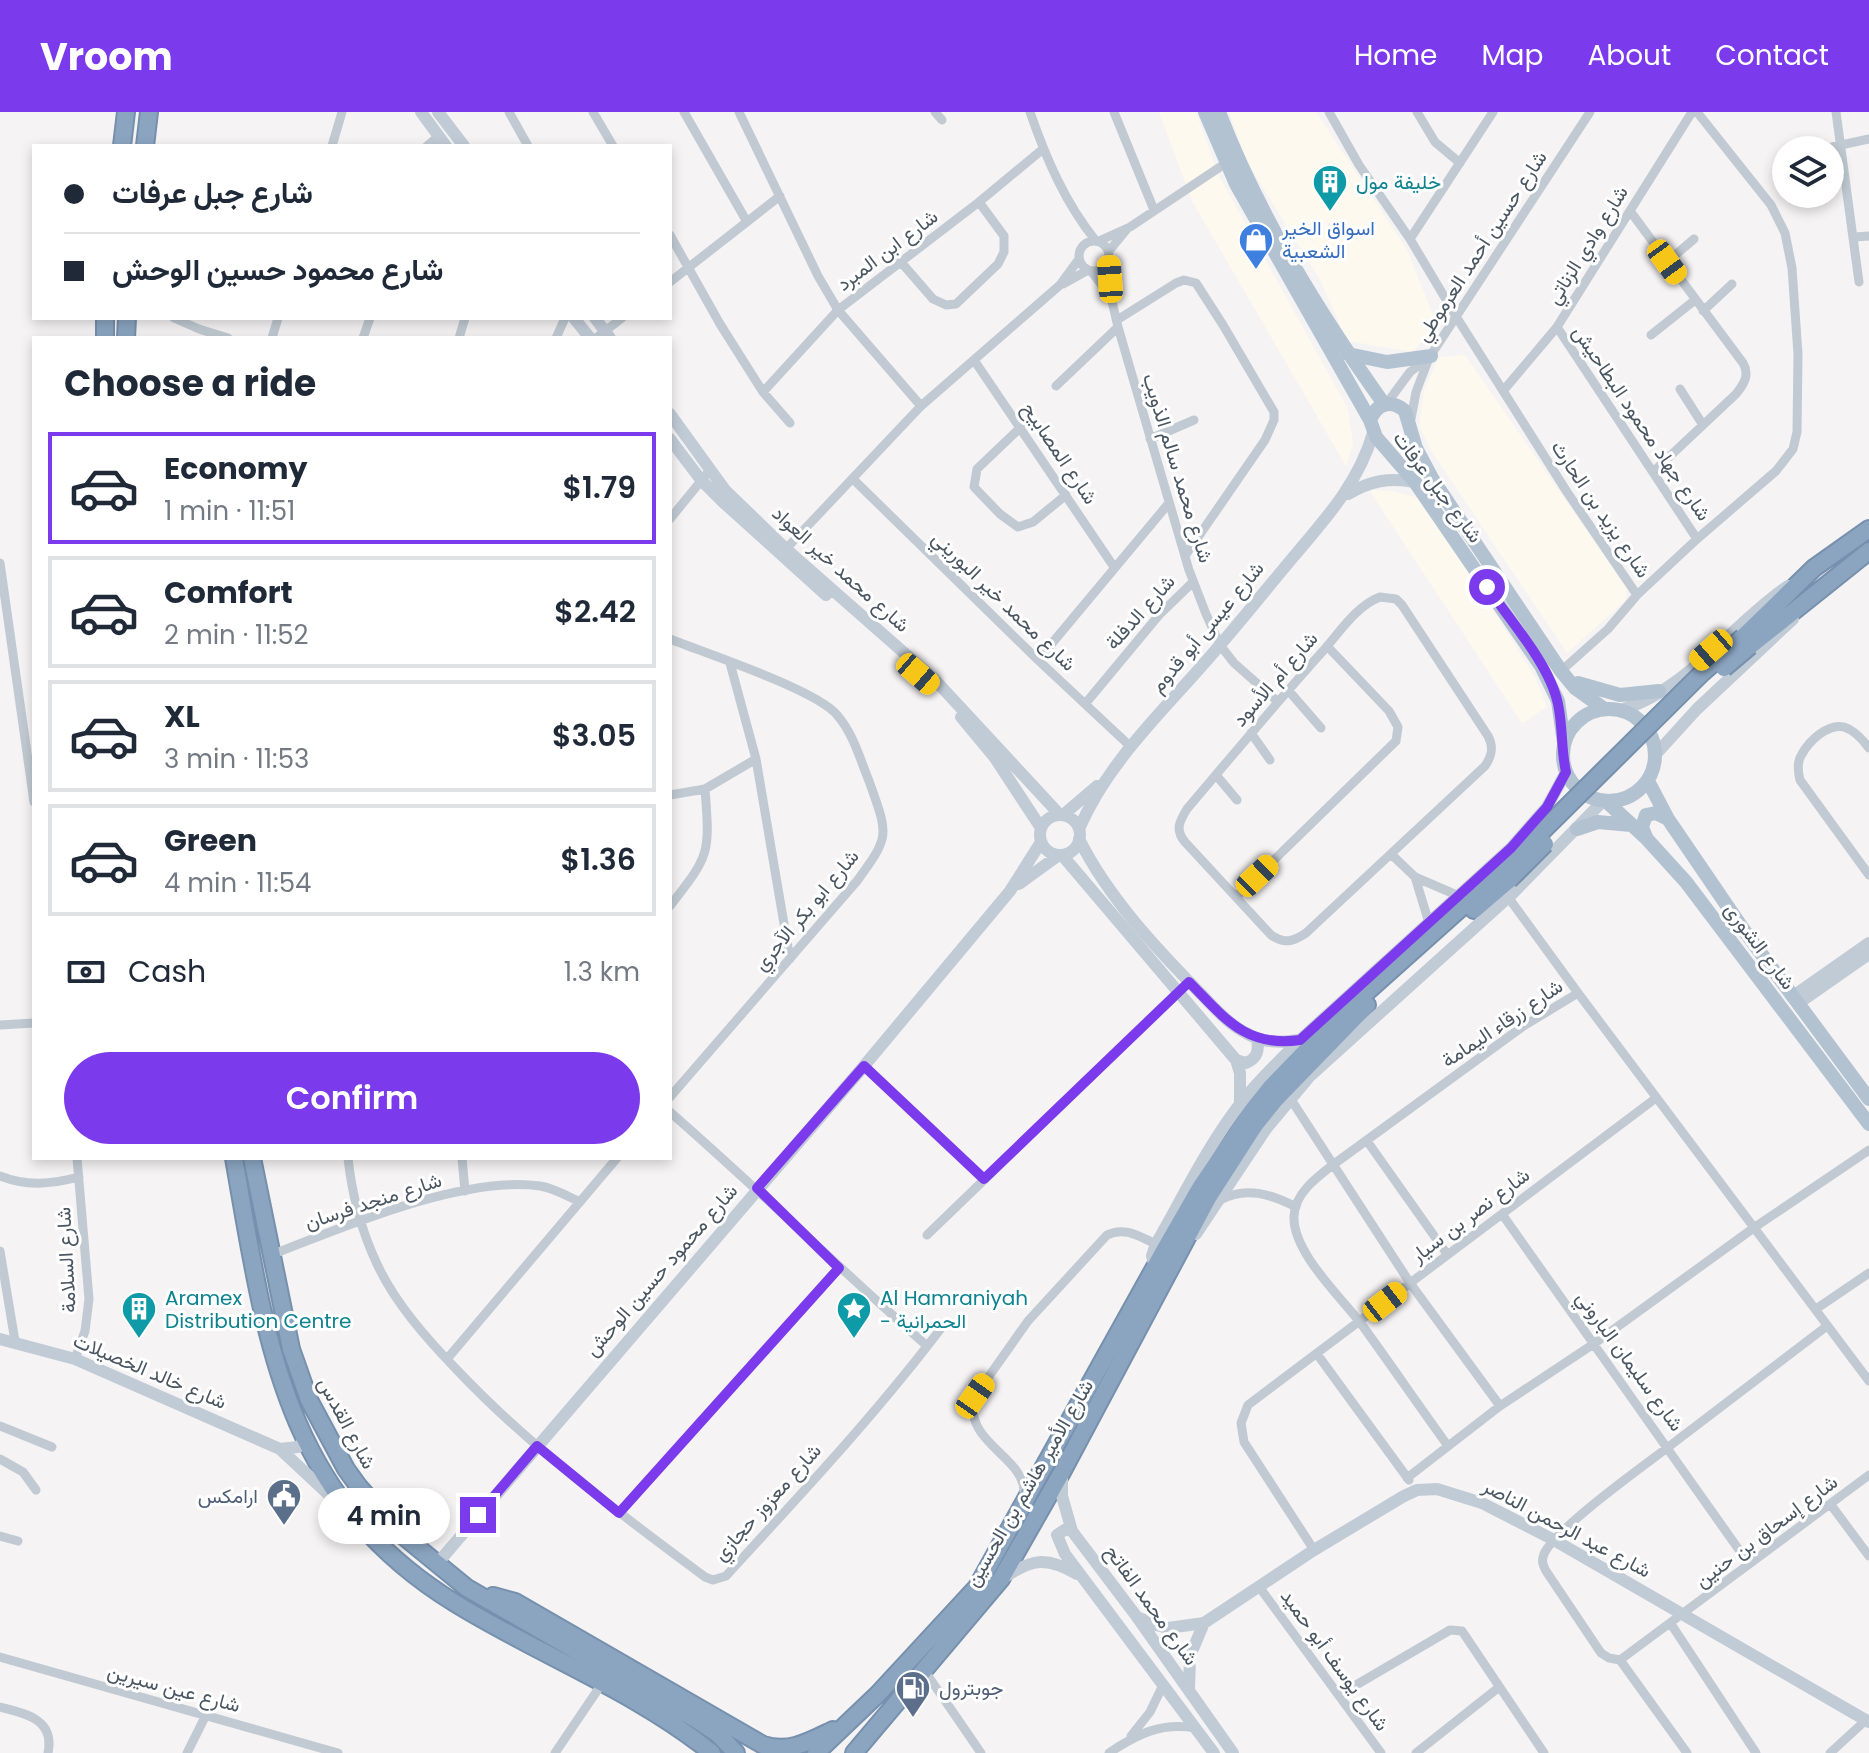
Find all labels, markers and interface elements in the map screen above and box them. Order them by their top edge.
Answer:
text: Vroom [40,30,173,83]
text: Home [1354,36,1437,75]
text: Map [1481,36,1543,75]
text: About [1587,36,1671,75]
text: Contact [1715,36,1829,75]
map controls [1772,136,1844,208]
button: layers [1772,136,1844,208]
street label: شارع حسين أحمد العرموطي [1409,145,1556,349]
building icon: خليفة مول [1311,163,1349,213]
place label: خليفة مول [1356,168,1441,196]
text: شارع جبل عرفات [112,171,313,214]
street label: شارع وادي الزناتي [1539,180,1637,311]
street label: شارع ابن المبرد [830,203,944,297]
place label: اسواق الخير الشعبية [1281,214,1375,265]
shop icon: اسواق الخير الشعبية [1237,221,1275,271]
car [1643,236,1691,288]
text: شارع محمود حسين الوحش [112,248,443,291]
car [1096,254,1124,304]
street label: شارع جهاد محمود البطاحيش [1566,320,1718,526]
text: Choose a ride [64,358,316,409]
street label: شارع محمد سالم الذويب [1136,370,1220,566]
street label: شارع المصابيح [1015,396,1105,510]
street label: شارع جبل عرفات [1387,425,1489,549]
street label: شارع يزيد بن الحارث [1545,435,1657,583]
text: Economy [164,447,308,490]
icon: car [68,452,140,524]
text: $1.79 [563,466,636,509]
text: 1 min · 11:51 [164,493,295,529]
street label: شارع محمد خير العواد [766,499,916,639]
street label: شارع محمد خير البوريني [924,525,1082,679]
street label: شارع عيسى أبو قدوم [1144,555,1270,699]
street label: شارع الدفلة [1099,568,1181,656]
route start [1469,569,1505,605]
text: Comfort [164,571,293,614]
icon: car [68,576,140,648]
text: $2.42 [554,590,636,633]
text: 2 min · 11:52 [164,617,309,653]
street label: شارع أم الأسود [1226,625,1324,733]
car [1685,625,1737,675]
car [892,649,944,699]
text: XL [164,695,200,738]
icon: car [68,700,140,772]
text: $3.05 [552,714,636,757]
text: 3 min · 11:53 [164,741,309,777]
text: Green [164,819,257,862]
icon: car [68,824,140,896]
text: $1.36 [561,838,636,881]
street label: شارع ابو بكر الآجري [747,843,867,979]
car [1231,851,1283,901]
text: 4 min · 11:54 [164,865,311,901]
street label: شارع الشورى [1718,897,1802,995]
icon: cash [64,950,108,994]
text: Cash [128,950,206,993]
text: 1.3 km [564,954,640,990]
street label: شارع زرقاء اليمامة [1436,972,1568,1074]
button: Confirm [64,1052,640,1144]
street label: شارع نصر بن سيار [1404,1161,1535,1270]
street label: شارع منجد فرسان [301,1166,445,1236]
street label: شارع محمود حسين الوحش [578,1178,744,1362]
street label: شارع السلامة [49,1206,83,1314]
car [1359,1278,1411,1326]
place label: Aramex Distribution Centre [165,1284,351,1335]
place label: Al Hamraniyah - الحمرانية [880,1284,1028,1335]
street label: شارع سليمان الباروني [1567,1285,1690,1439]
building icon: Aramex Distribution Centre [120,1290,158,1340]
place icon: Al Hamraniyah - الحمرانية [835,1290,873,1340]
street label: شارع خالد الخصيلات [69,1326,231,1416]
car [951,1369,999,1423]
street label: شارع القدس [311,1372,383,1474]
street label: شارع الأمير هاشم بن الحسين [958,1374,1100,1592]
street label: شارع معزوز حجازي [707,1437,830,1569]
street label: شارع إسحاق بن حنين [1689,1468,1843,1594]
street label: شارع عبد الرحمن الناصر [1477,1471,1656,1584]
public building icon: ارامكس [265,1477,303,1527]
place label: ارامكس [198,1482,258,1510]
callout: 4 min [318,1487,450,1543]
route end [460,1497,496,1533]
text: 4 min [346,1498,422,1534]
street label: شارع محمد الفاتح [1099,1539,1205,1671]
street label: شارع يوسف أبو حميد [1274,1583,1396,1737]
street label: شارع عين سيرين [104,1657,244,1719]
fuel station icon: جوبترول [894,1669,932,1719]
place label: جوبترول [939,1674,1003,1702]

